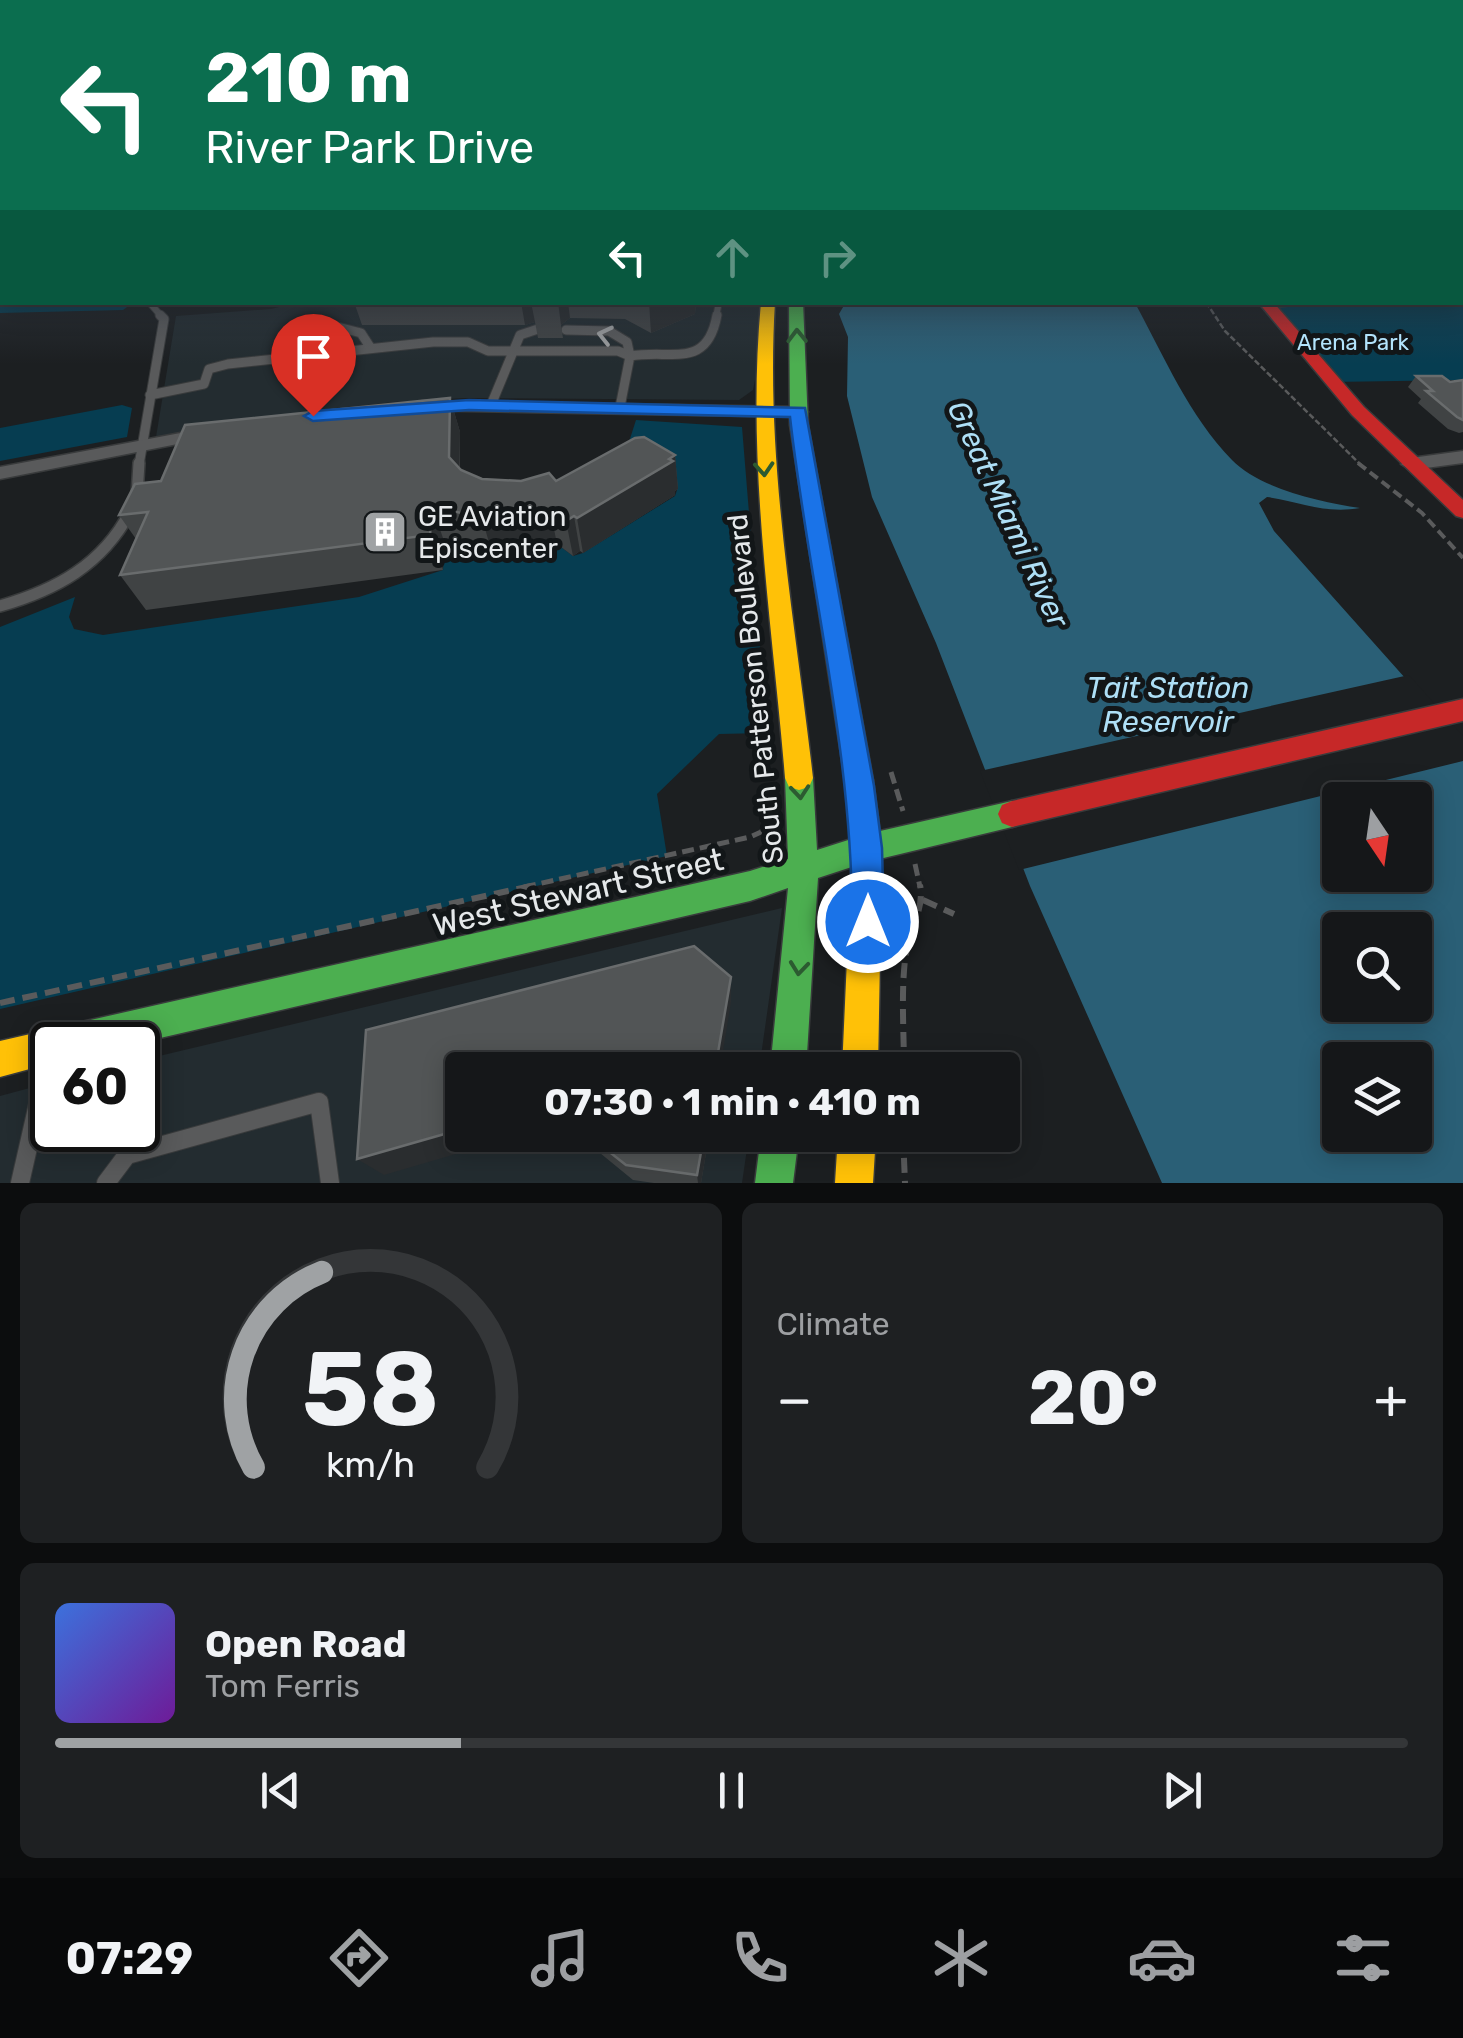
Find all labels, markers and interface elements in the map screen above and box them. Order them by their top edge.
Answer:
text: 210 m [205,37,412,120]
icon: left [40,40,170,170]
text: River Park Drive [205,121,534,174]
icon: left [600,230,655,285]
icon: ahead [705,230,760,285]
icon: right [810,230,865,285]
pin [271,314,356,417]
one-way arrow [596,325,613,346]
one-way arrow [787,328,808,344]
icon: arrive [286,329,341,384]
park label: Arena Park [1297,329,1410,356]
water label: Great Miami River [940,395,1077,635]
one-way arrow [753,462,775,478]
place label: GE Aviation Episcenter [418,500,566,565]
building icon: GE Aviation Episcenter [362,509,408,555]
street label: South Patterson Boulevard [721,512,790,866]
water label: Tait Station Reservoir [1087,670,1249,740]
north arrow [1322,782,1432,892]
map controls [1322,782,1432,1152]
one-way arrow [788,785,810,801]
street label: West Stewart Street [429,840,727,944]
position arrow [816,870,920,974]
button: search [1322,912,1432,1022]
one-way arrow [789,961,810,977]
speed limit sign: 60 [30,1022,160,1152]
button: layers [1322,1042,1432,1152]
text: 07:30 · 1 min · 410 m [544,1079,921,1125]
text: Climate [777,1305,890,1343]
text: 58 [302,1328,440,1451]
text: 20° [1028,1354,1158,1443]
text: − [777,1367,812,1432]
text: + [1374,1367,1408,1432]
text: km/h [326,1444,415,1486]
text: Open Road [205,1621,407,1667]
text: Tom Ferris [205,1667,360,1705]
icon: previous [253,1763,308,1818]
icon: pause [704,1763,759,1818]
icon: next [1155,1763,1210,1818]
icon: directions [324,1923,394,1993]
icon: music [525,1923,595,1993]
icon: phone [725,1923,795,1993]
icon: climate [926,1923,996,1993]
icon: car [1127,1923,1197,1993]
icon: filters [1328,1923,1398,1993]
text: 07:29 [65,1932,193,1985]

